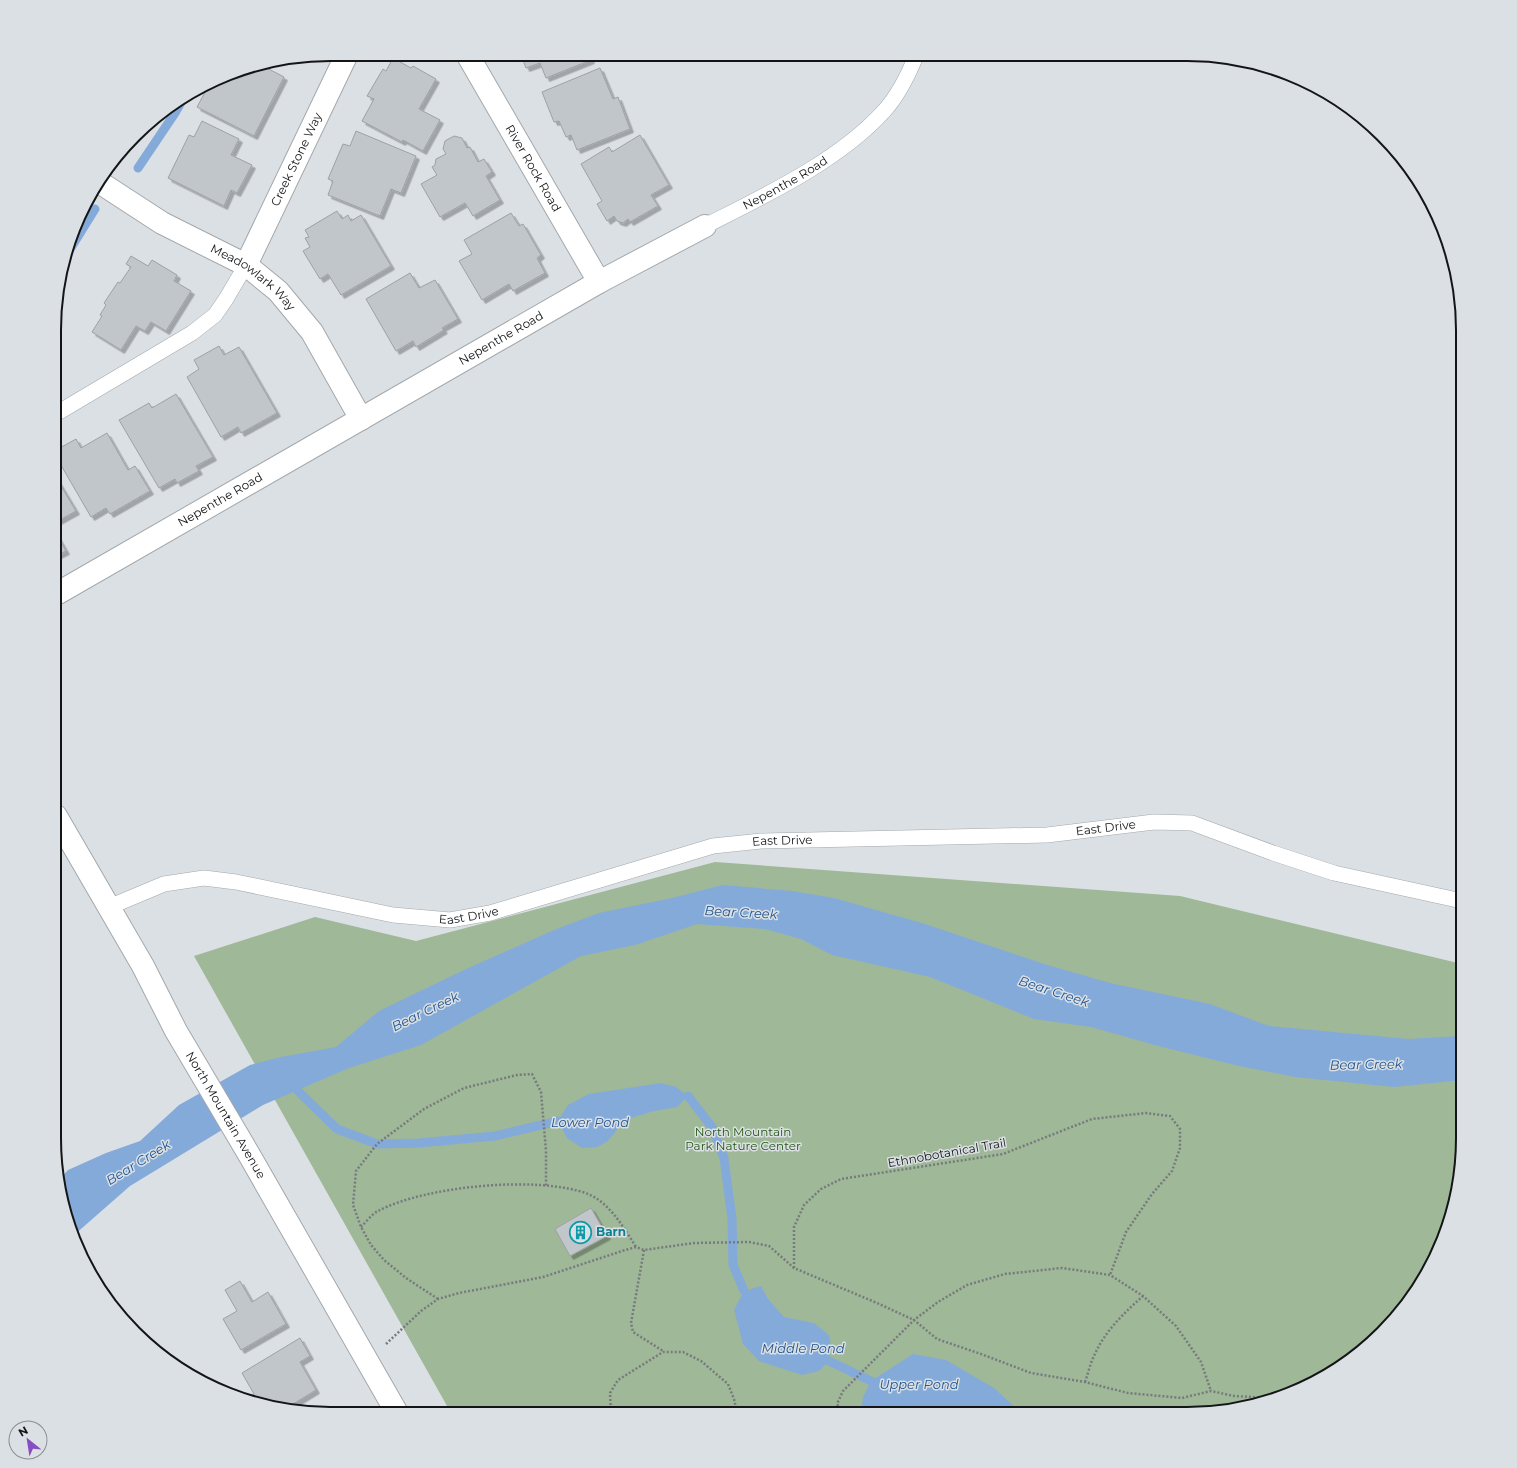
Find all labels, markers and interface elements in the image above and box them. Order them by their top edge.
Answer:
street label: Creek Stone Way [267,109,325,209]
street label: River Rock Road [503,122,565,214]
street label: Nepenthe Road [740,153,830,213]
street label: Meadowlark Way [208,241,299,314]
street label: Nepenthe Road [456,308,546,368]
street label: Nepenthe Road [175,469,265,530]
street label: East Drive [1075,816,1137,838]
street label: East Drive [751,832,813,849]
water label: Bear Creek [704,902,779,922]
street label: East Drive [438,903,500,927]
water label: Bear Creek [1017,972,1092,1010]
water label: Bear Creek [389,987,462,1034]
street label: North Mountain Avenue [183,1049,269,1181]
water label: Bear Creek [1329,1055,1404,1073]
water label: Lower Pond [551,1114,629,1130]
park label: North Mountain Park Nature Center [685,1124,801,1153]
water label: Bear Creek [103,1135,174,1188]
street label: Ethnobotanical Trail [887,1135,1007,1170]
building icon: Barn [568,1219,594,1245]
place label: Barn [596,1224,626,1239]
water label: Middle Pond [761,1340,845,1356]
water label: Upper Pond [879,1376,959,1392]
north arrow [8,1420,48,1460]
text: N [16,1423,30,1440]

